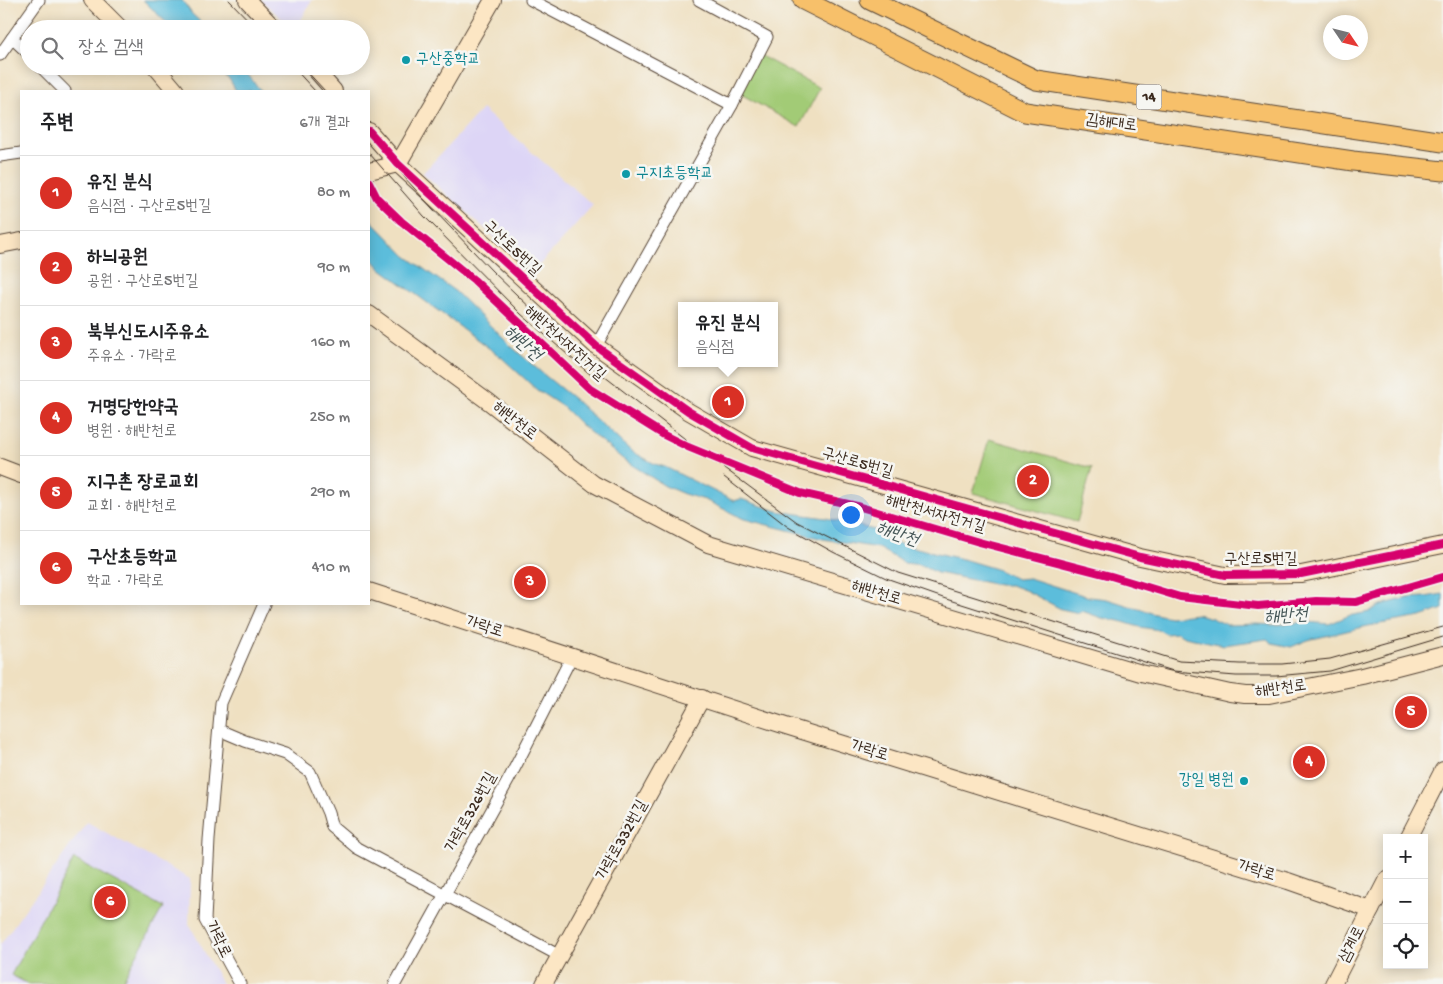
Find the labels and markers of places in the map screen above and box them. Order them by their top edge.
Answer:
place label: 구산중학교 [416,51,480,70]
marker: 구산중학교 [400,54,412,66]
place label: 구지초등학교 [636,165,713,184]
marker: 구지초등학교 [620,168,632,180]
pin: 1 [712,383,744,421]
pin: 2 [1017,462,1049,500]
pin: 3 [514,563,546,601]
pin: 5 [1395,693,1427,731]
pin: 4 [1293,743,1325,781]
place label: 강일 병원 [1179,772,1234,791]
marker: 강일 병원 [1238,775,1250,787]
pin: 6 [94,883,126,921]

